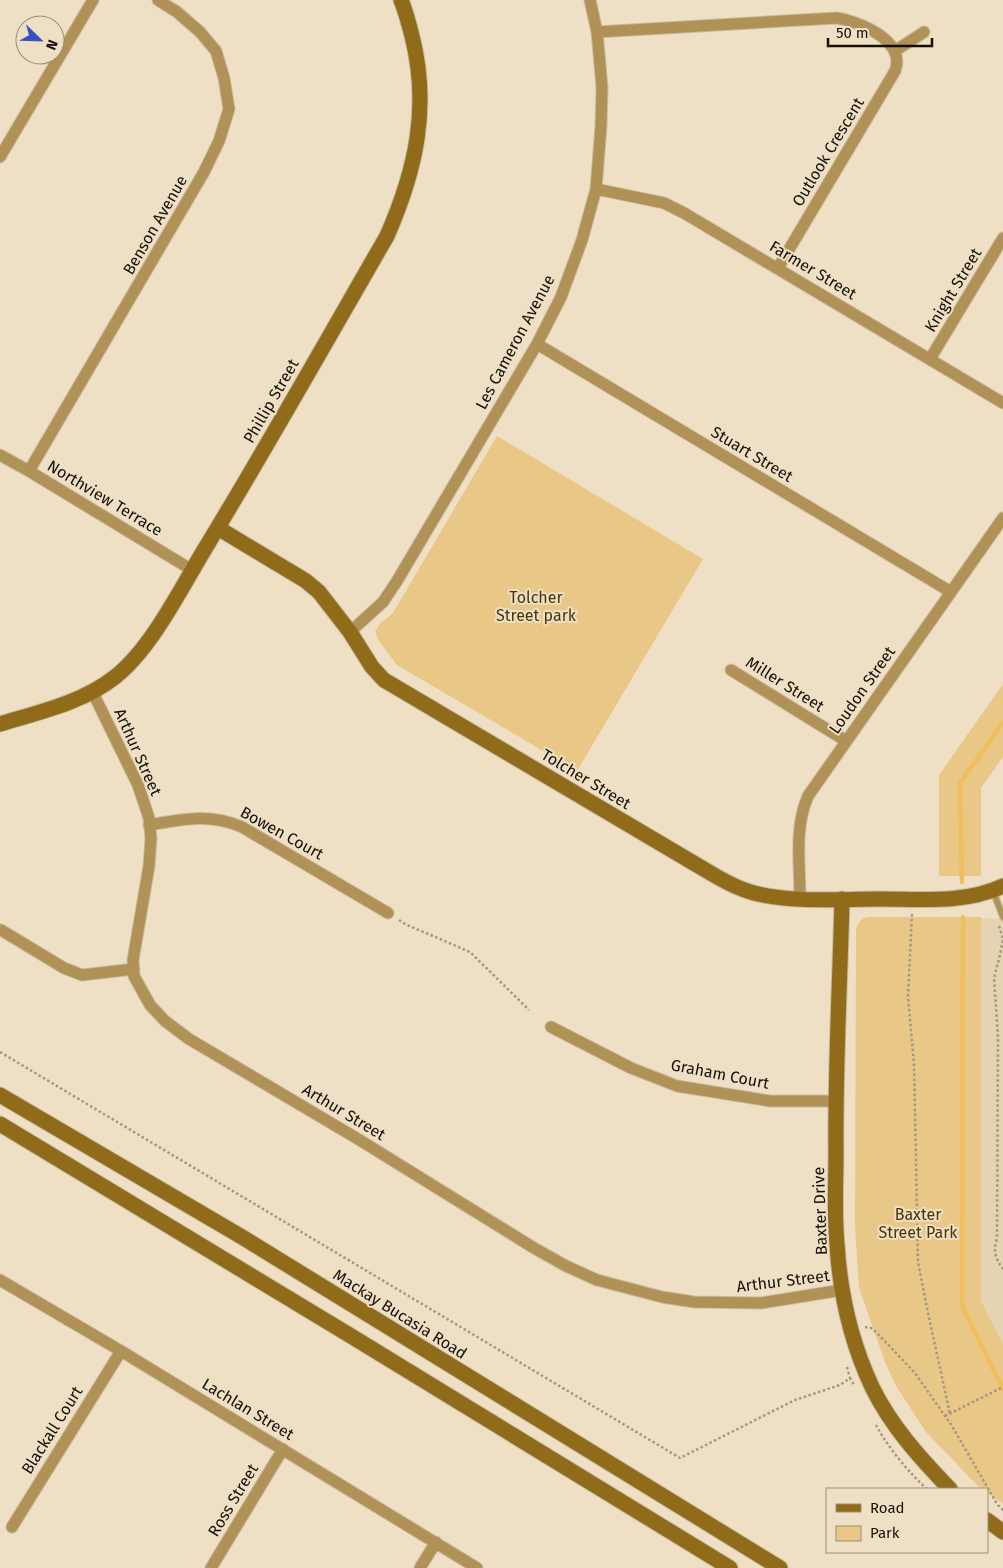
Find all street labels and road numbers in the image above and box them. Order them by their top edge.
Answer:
street label: Outlook Crescent [788,94,868,210]
street label: Benson Avenue [119,172,191,278]
street label: Farmer Street [766,237,860,303]
street label: Knight Street [921,244,986,335]
street label: Les Cameron Avenue [471,271,559,413]
street label: Phillip Street [239,355,303,446]
street label: Stuart Street [708,422,797,486]
street label: Northview Terrace [44,456,166,540]
street label: Loudon Street [825,643,899,737]
street label: Miller Street [742,652,828,716]
street label: Arthur Street [110,705,166,799]
street label: Tolcher Street [538,745,634,813]
street label: Bowen Court [237,802,327,864]
street label: Graham Court [669,1055,771,1093]
street label: Arthur Street [299,1080,389,1144]
street label: Baxter Drive [809,1167,831,1255]
street label: Mackay Bucasia Road [330,1265,470,1363]
street label: Arthur Street [735,1266,831,1296]
street label: Lachlan Street [199,1374,298,1444]
street label: Blackall Court [17,1382,87,1477]
street label: Ross Street [204,1460,262,1540]

